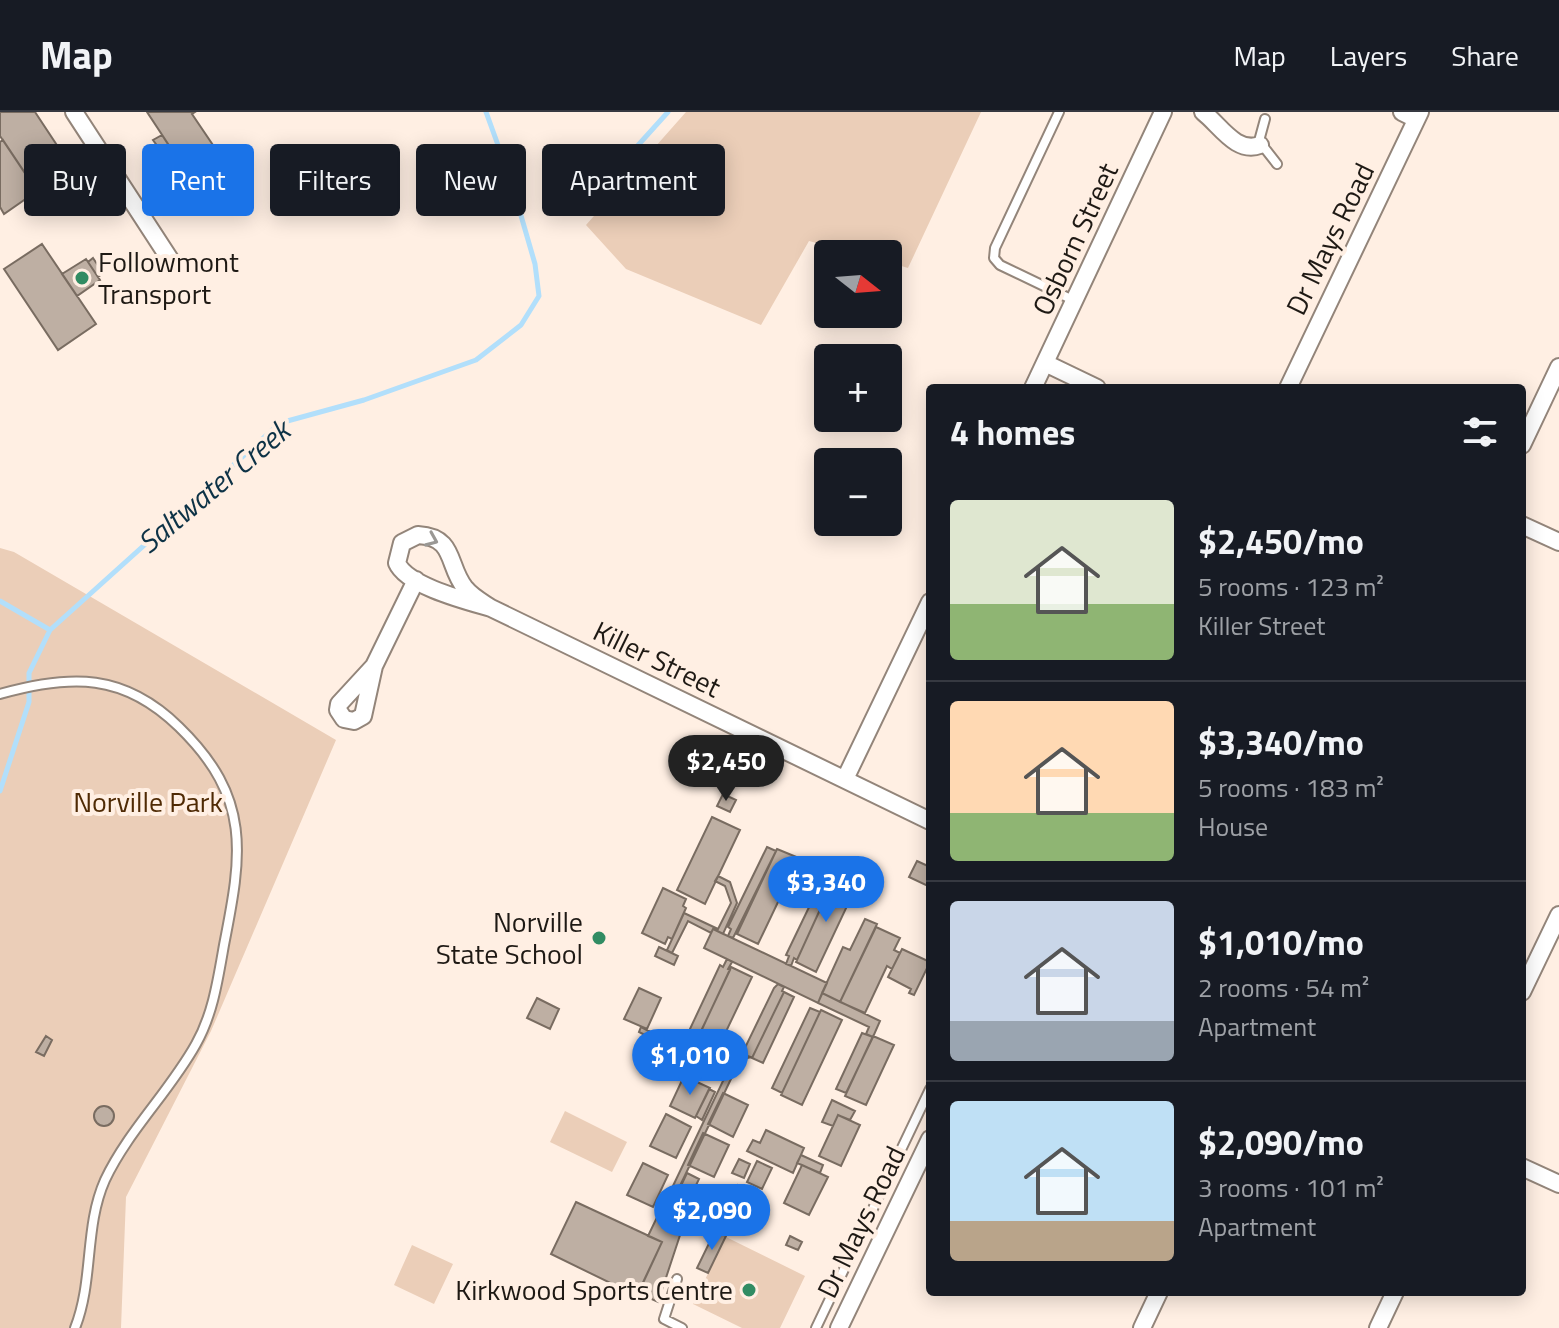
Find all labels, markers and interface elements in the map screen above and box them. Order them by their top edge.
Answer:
text: Map [40,26,113,84]
text: Map [1233,34,1286,77]
text: Layers [1330,34,1407,77]
text: Share [1451,34,1519,77]
chip: Buy [24,144,126,216]
chip: Rent [142,144,254,216]
chip: Filters [270,144,400,216]
chip: New [416,144,526,216]
chip: Apartment [542,144,725,216]
street label: Osborn Street [1020,155,1129,322]
street label: Dr Mays Road [1274,155,1385,322]
place label: Followmont Transport [98,240,239,315]
north arrow [814,240,902,328]
map controls [814,240,902,536]
marker: Followmont Transport [73,269,91,287]
button: + [814,344,902,432]
water label: Saltwater Creek [127,406,303,564]
text: 4 homes [950,406,1075,458]
icon: filters [1458,410,1502,454]
button: − [814,448,902,536]
text: $2,450/mo [1198,515,1364,567]
one-way arrow [424,531,438,547]
icon: home [1014,532,1110,628]
text: 5 rooms · 123 m² [1198,567,1384,606]
text: Killer Street [1198,606,1325,645]
street label: Killer Street [586,609,728,708]
text: $3,340/mo [1198,716,1364,768]
icon: home [1014,733,1110,829]
pin: $2,450 [661,735,791,803]
text: $2,450 [686,741,766,780]
text: 5 rooms · 183 m² [1198,768,1384,807]
park label: Norville Park [73,780,223,823]
text: House [1198,807,1268,846]
pin: $3,340 [761,856,891,924]
text: $3,340 [786,862,866,901]
place label: Norville State School [436,900,583,975]
text: $1,010/mo [1198,916,1364,968]
marker: Norville State School [590,929,608,947]
icon: home [1014,933,1110,1029]
text: 2 rooms · 54 m² [1198,968,1369,1007]
text: Apartment [1198,1007,1316,1046]
pin: $1,010 [625,1029,755,1097]
text: $1,010 [650,1035,730,1074]
text: $2,090/mo [1198,1116,1364,1168]
icon: home [1014,1133,1110,1229]
street label: Dr Mays Road [805,1138,916,1305]
text: 3 rooms · 101 m² [1198,1168,1384,1207]
pin: $2,090 [647,1184,777,1252]
text: $2,090 [672,1190,752,1229]
text: Apartment [1198,1207,1316,1246]
place label: Kirkwood Sports Centre [455,1268,733,1311]
marker: Kirkwood Sports Centre [740,1281,758,1299]

